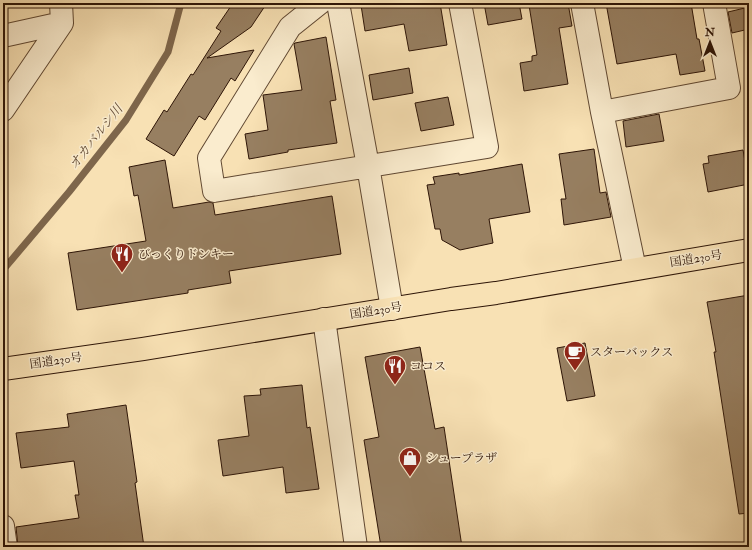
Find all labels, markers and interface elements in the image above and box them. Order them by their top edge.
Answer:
north arrow [690,22,730,62]
text: N [704,26,716,39]
water label: オカバルシ川 [66,100,127,172]
restaurant icon: びっくりドンキー [109,241,135,274]
place label: びっくりドンキー [138,247,234,262]
street label: 国道230号 [669,247,723,271]
street label: 国道230号 [349,299,403,323]
cafe icon: スターバックス [562,339,588,372]
place label: スターバックス [590,345,673,360]
street label: 国道230号 [29,350,83,372]
restaurant icon: ココス [382,353,408,386]
place label: ココス [410,359,446,374]
shop icon: シュープラザ [397,445,423,478]
place label: シュープラザ [426,451,497,466]

